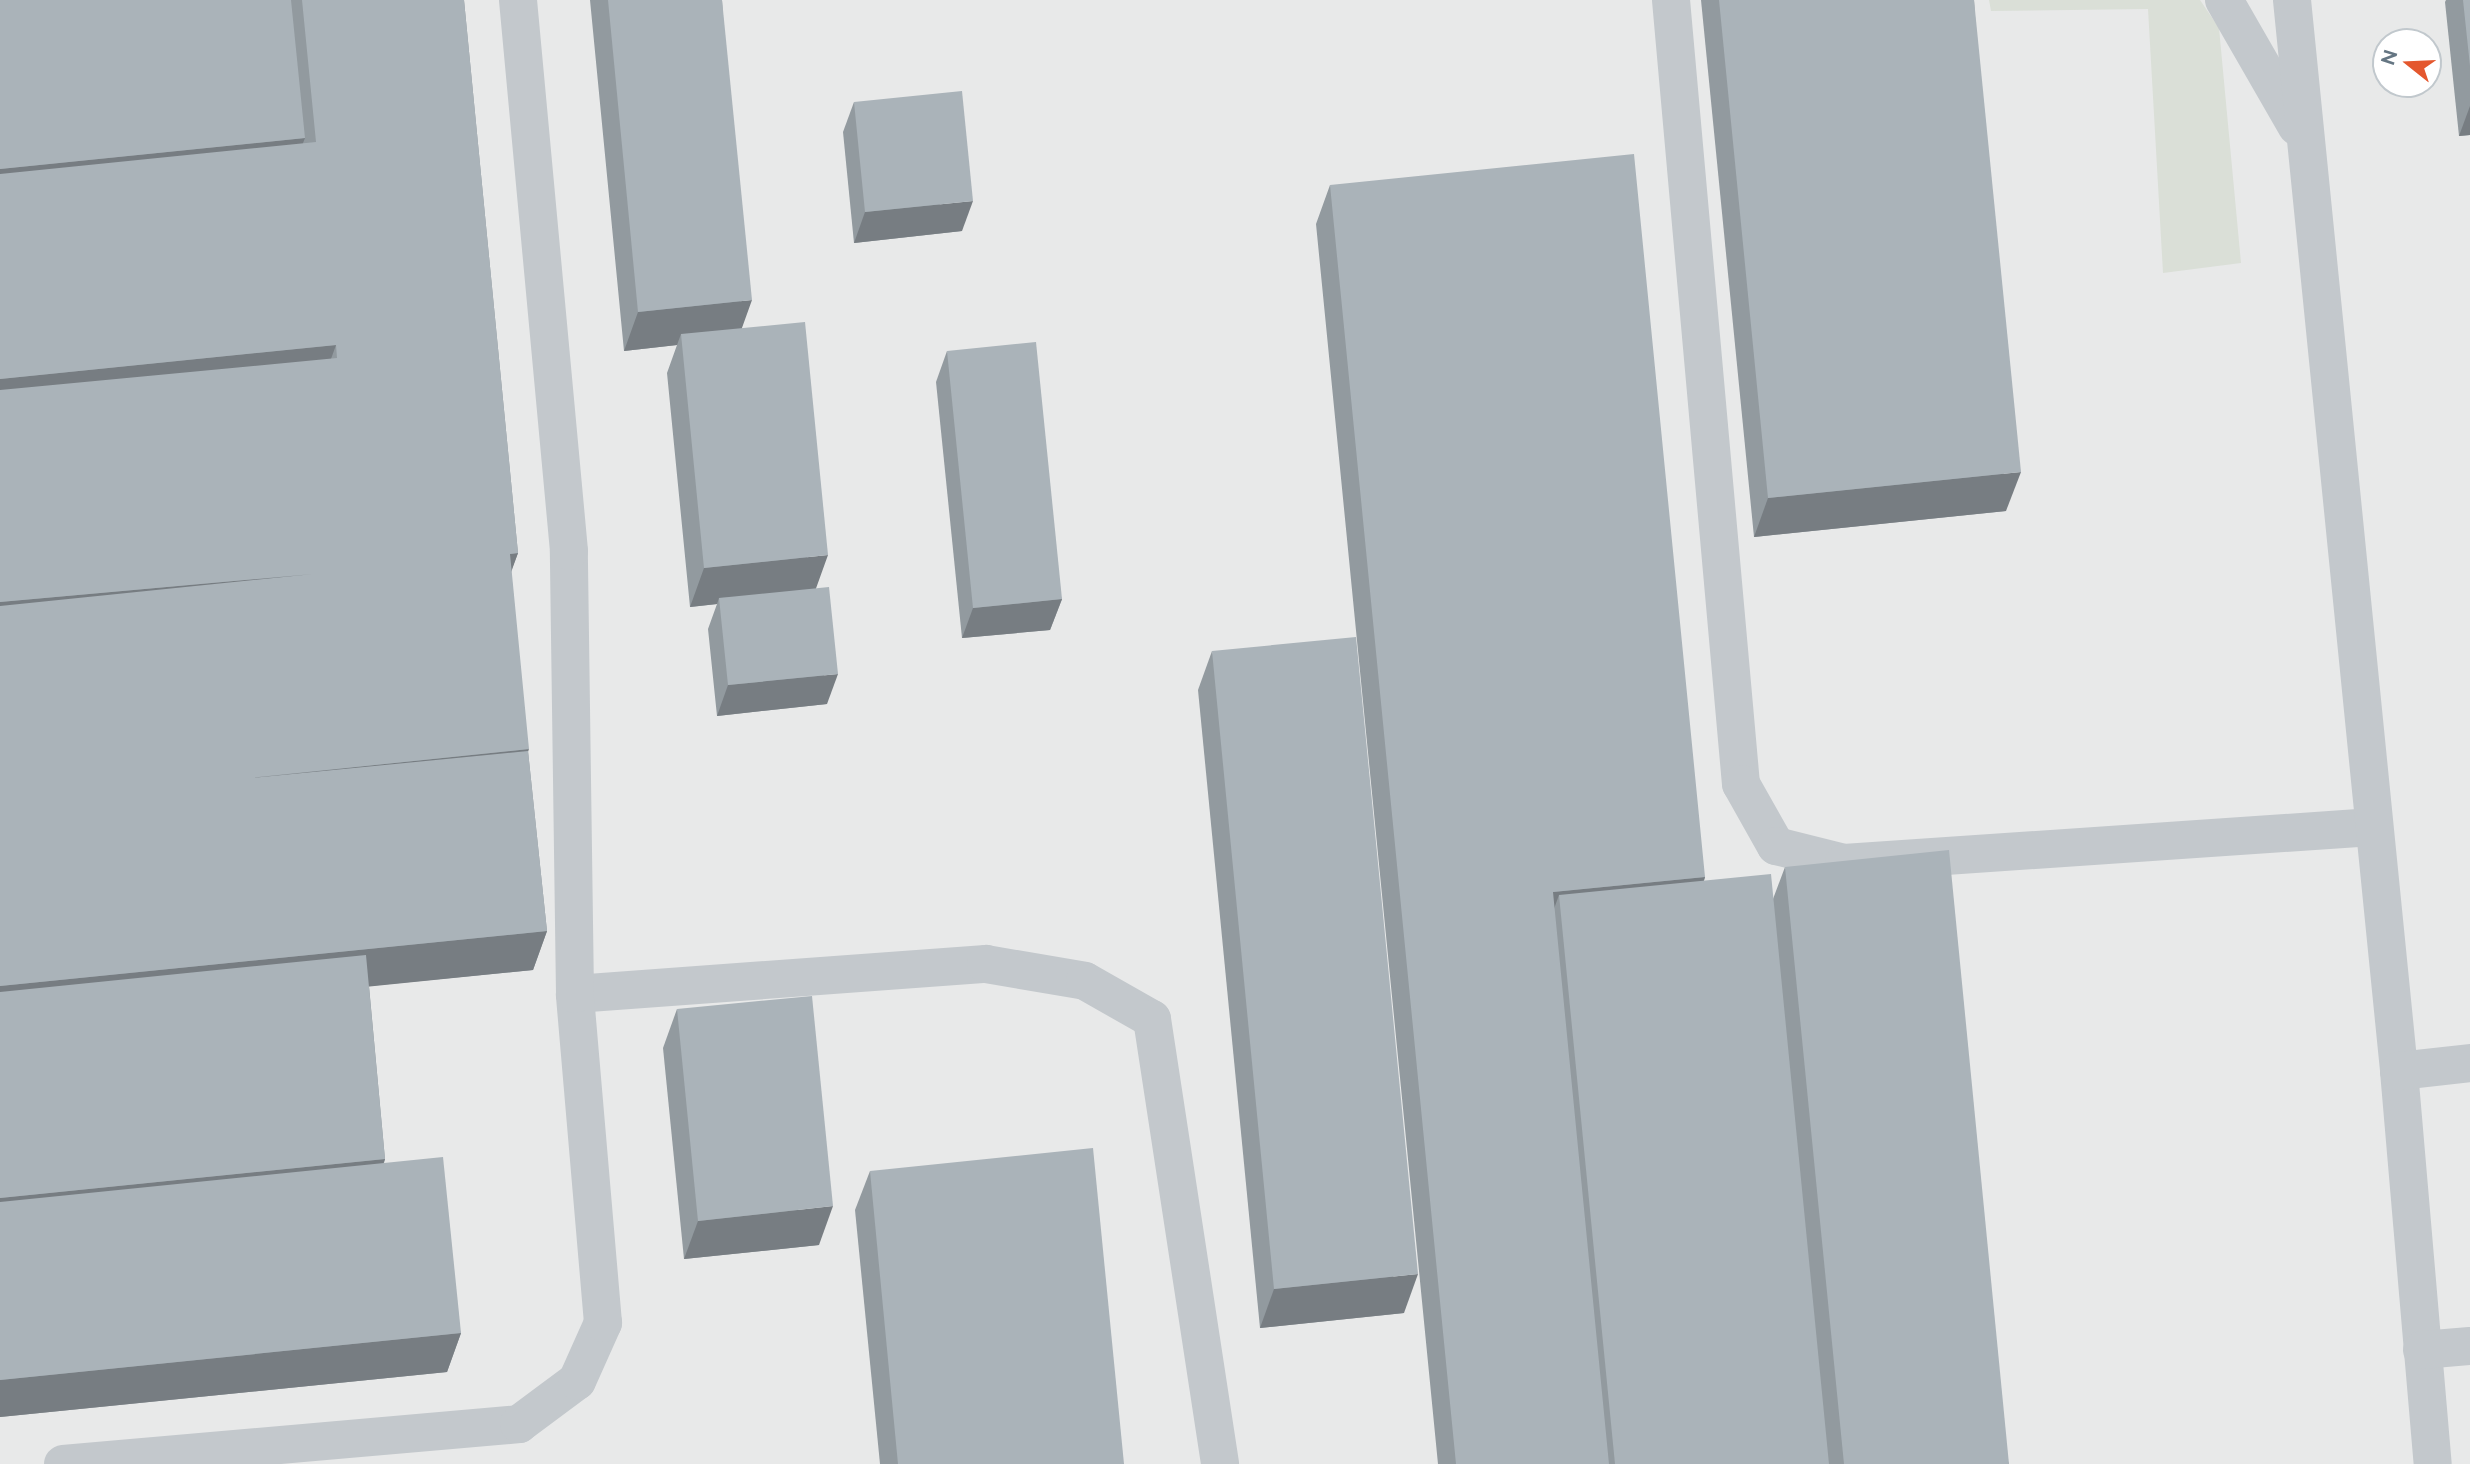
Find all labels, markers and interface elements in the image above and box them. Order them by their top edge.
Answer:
north arrow [2372,28,2442,98]
text: N [2376,47,2402,67]

